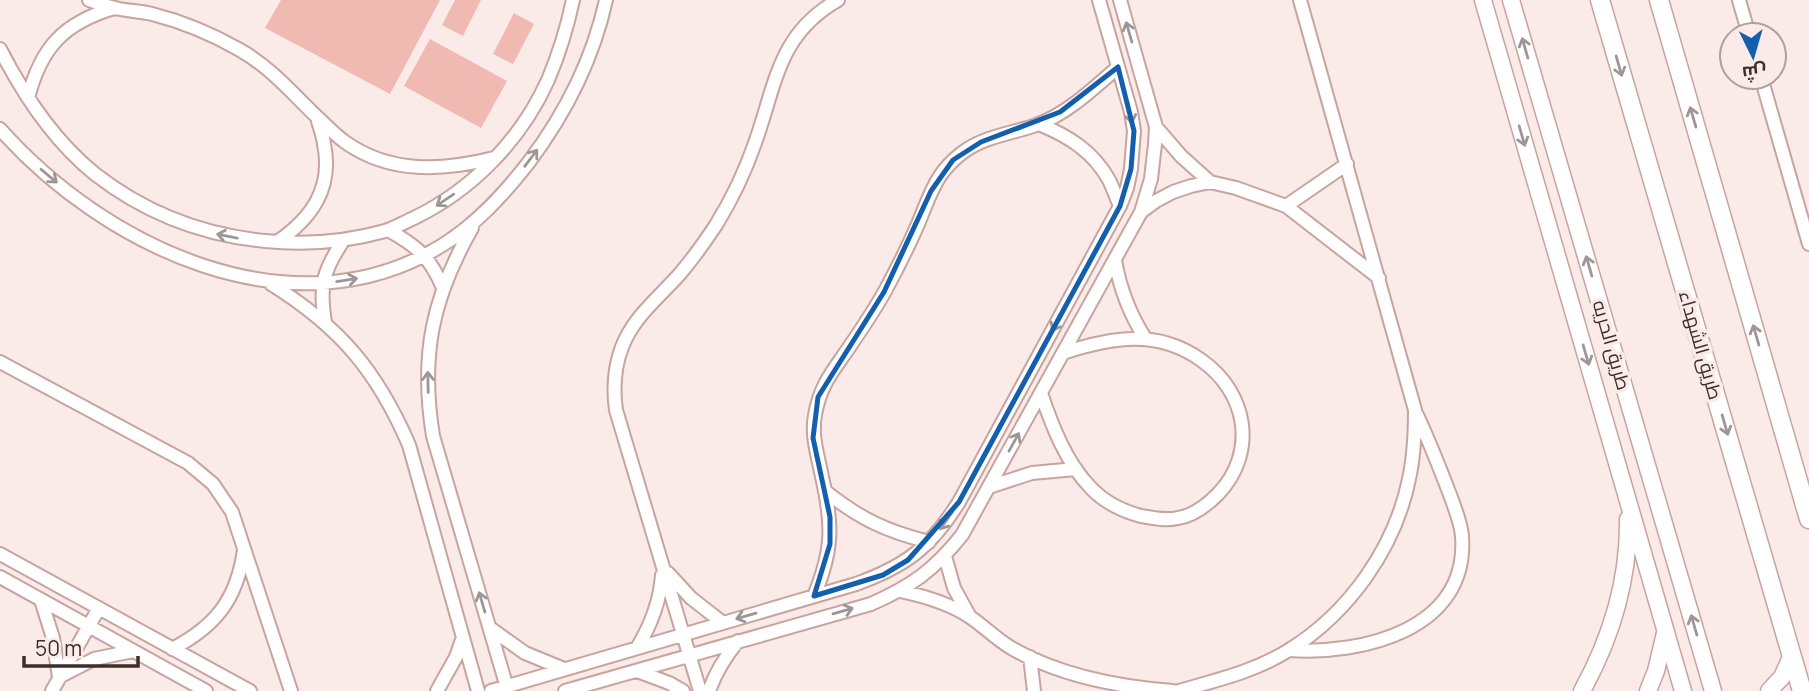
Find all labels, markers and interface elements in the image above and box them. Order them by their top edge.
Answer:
one-way arrow [1121,21,1134,43]
north arrow [1718,21,1788,91]
one-way arrow [1518,37,1531,59]
one-way arrow [1614,54,1627,76]
text: ش [1741,59,1768,87]
one-way arrow [1124,101,1138,124]
one-way arrow [1686,106,1699,128]
one-way arrow [1517,125,1530,147]
one-way arrow [524,149,539,168]
one-way arrow [40,168,58,184]
one-way arrow [435,193,455,207]
one-way arrow [216,228,239,242]
one-way arrow [1581,255,1594,277]
one-way arrow [335,274,358,287]
street label: طريق الشهداء [1673,288,1729,402]
street label: طريق الحريه [1587,297,1637,393]
one-way arrow [1049,311,1063,332]
one-way arrow [1749,325,1762,347]
one-way arrow [1580,343,1593,365]
one-way arrow [421,371,435,394]
one-way arrow [1719,414,1732,436]
one-way arrow [1007,432,1021,452]
one-way arrow [939,511,953,530]
one-way arrow [475,591,488,613]
one-way arrow [832,604,854,617]
one-way arrow [735,611,757,624]
one-way arrow [1686,615,1699,637]
scale bar [24,624,138,668]
text: 50 m [35,634,82,662]

